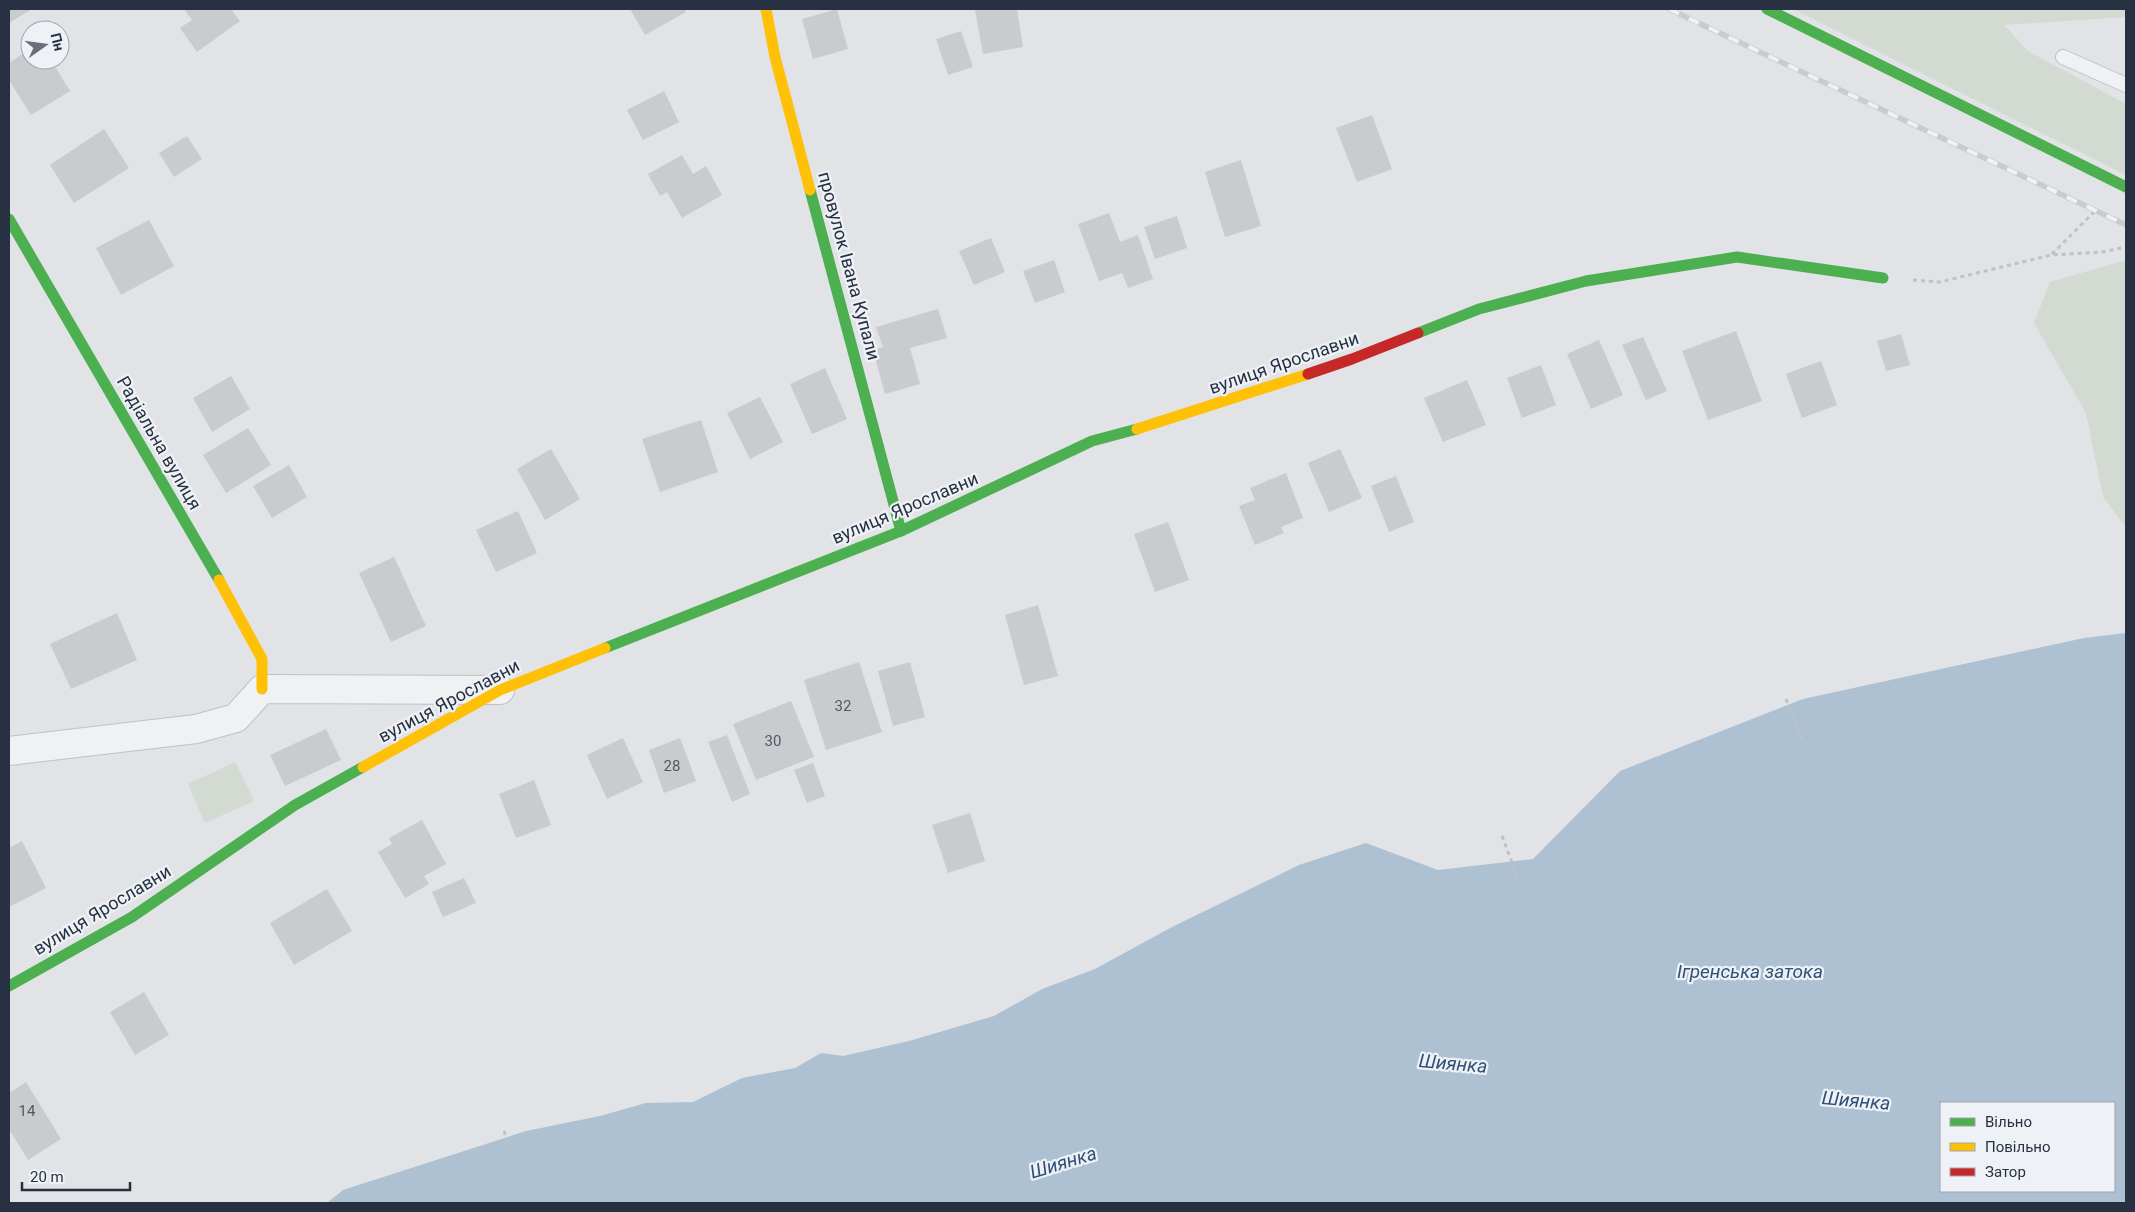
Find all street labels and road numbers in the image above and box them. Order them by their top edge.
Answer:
street label: провулок Івана Купали [814,169,885,362]
street label: вулиця Ярославни [1206,327,1361,398]
street label: Радіальна вулиця [113,372,206,513]
street label: вулиця Ярославни [829,467,981,548]
street label: вулиця Ярославни [375,654,523,747]
street label: вулиця Ярославни [29,860,174,959]

